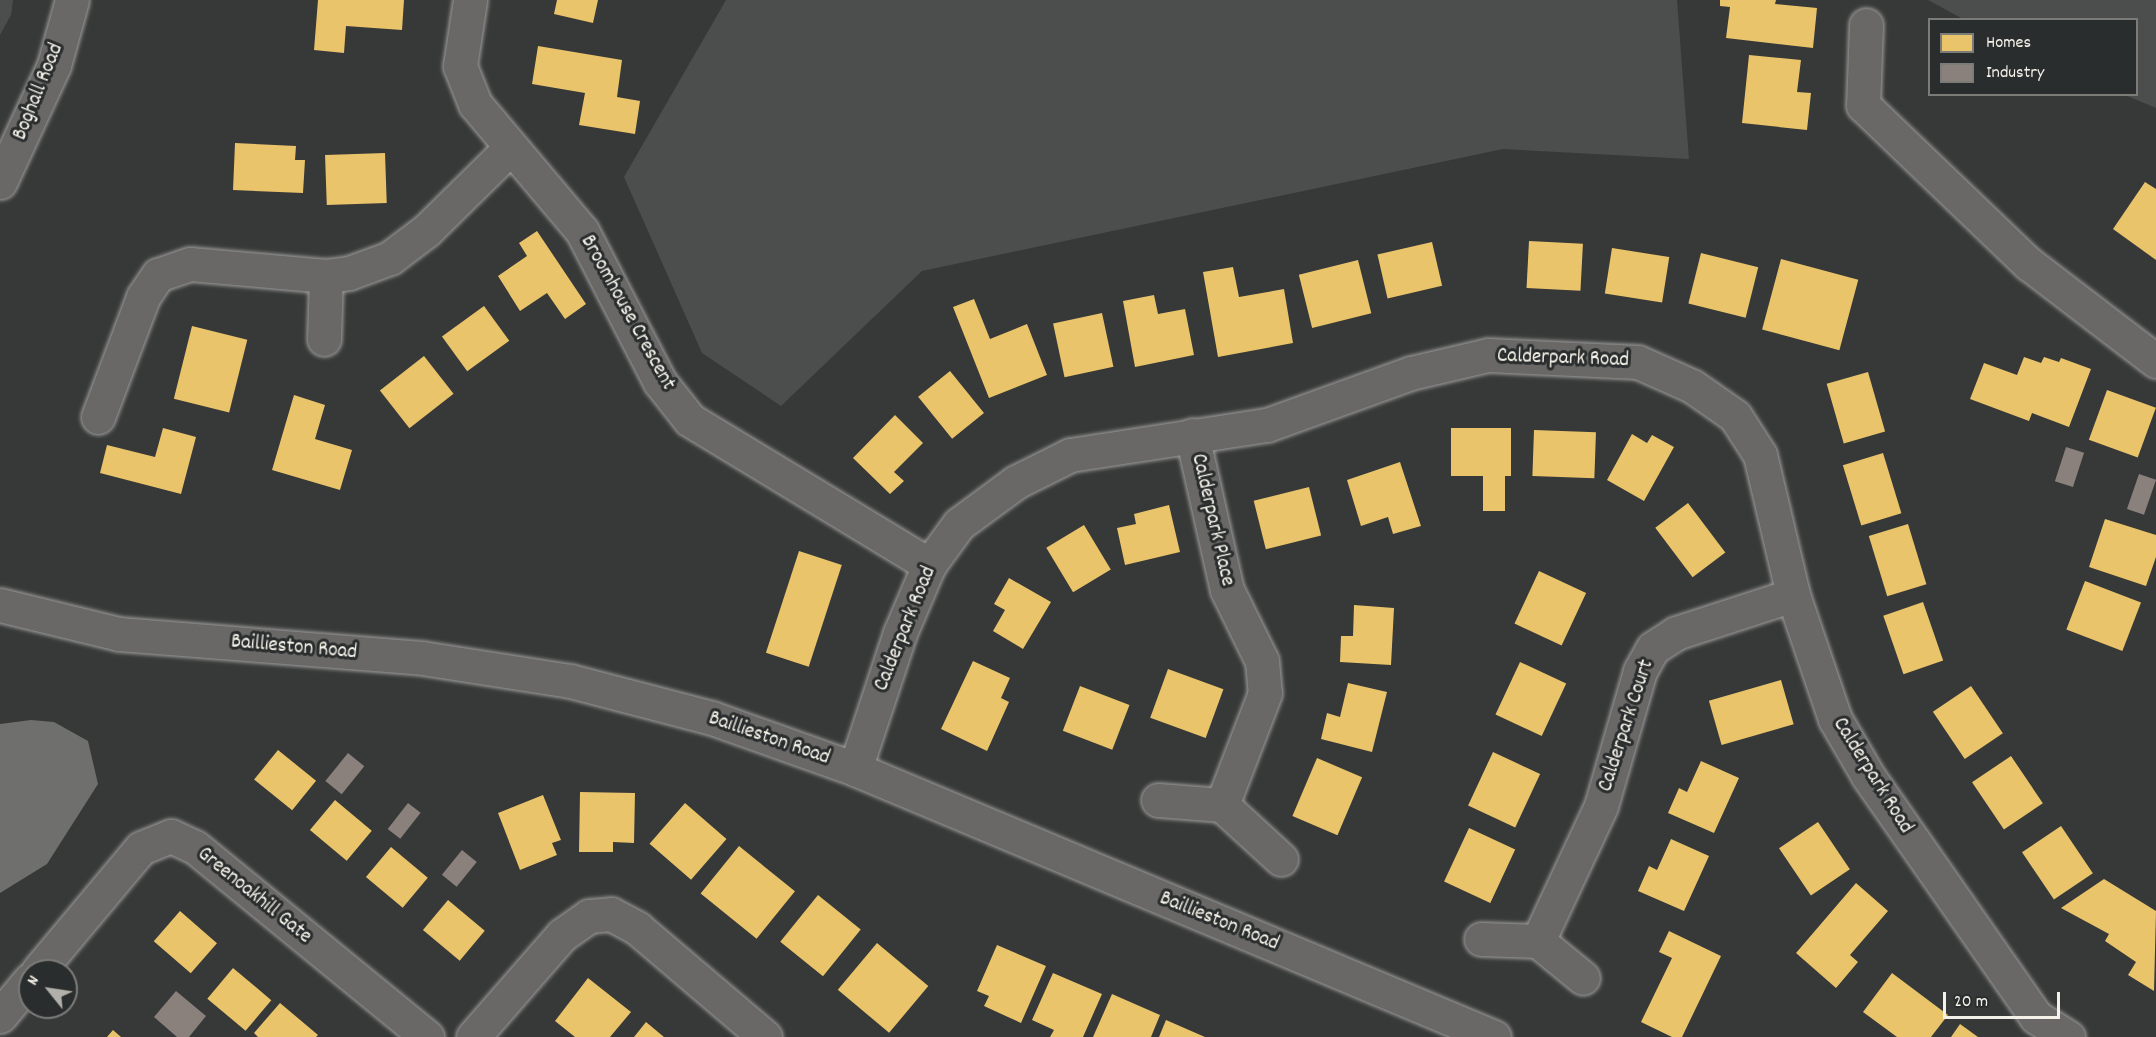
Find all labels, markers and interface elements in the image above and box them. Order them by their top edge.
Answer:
legend [1928,18,2138,96]
text: Homes [1986,31,2031,56]
street label: Boghall Road [8,40,70,144]
text: Industry [1986,61,2044,86]
street label: Broomhouse Crescent [574,231,680,395]
street label: Calderpark Road [1497,344,1629,374]
street label: Calderpark Place [1185,451,1239,589]
street label: Calderpark Road [870,563,942,695]
street label: Baillieston Road [230,630,358,666]
street label: Calderpark Court [1594,657,1660,795]
street label: Baillieston Road [705,707,833,771]
street label: Calderpark Road [1826,713,1918,839]
street label: Greenoakhill Gate [192,842,316,950]
street label: Baillieston Road [1156,887,1282,957]
north arrow [18,959,78,1019]
text: N [22,972,46,990]
scale bar [1946,980,2063,1018]
text: 20 m [1954,990,1988,1015]

